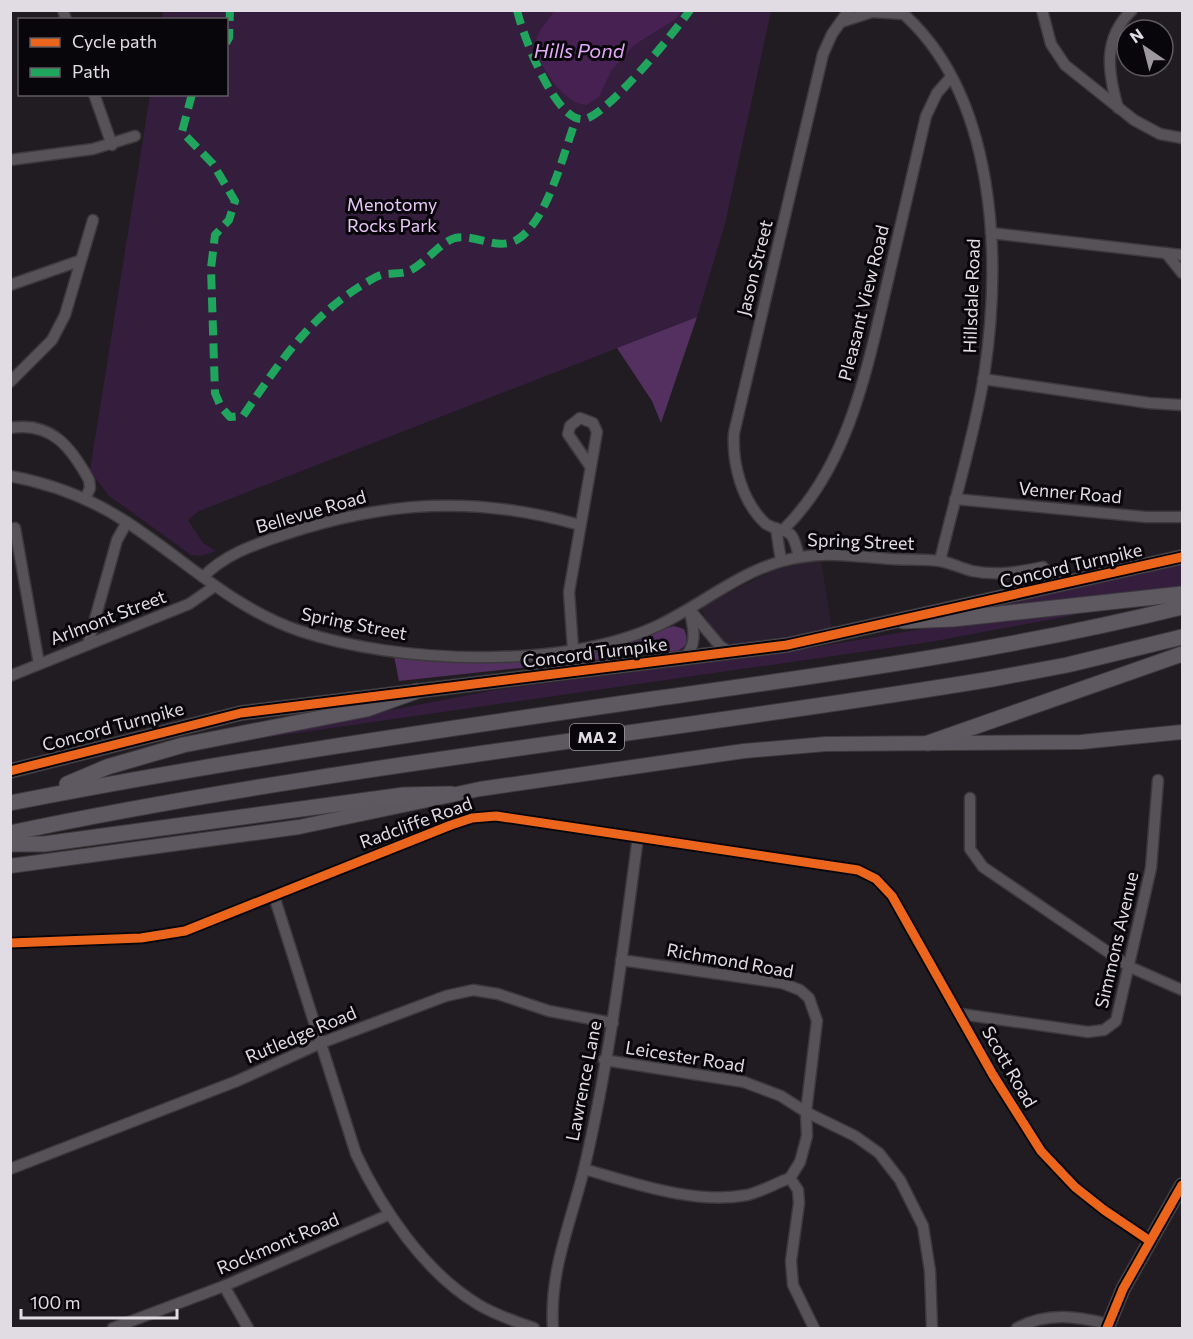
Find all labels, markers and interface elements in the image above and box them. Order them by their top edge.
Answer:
legend [18,18,228,96]
north arrow [1115,18,1175,78]
text: N [1126,24,1146,47]
text: Cycle path [72,30,157,52]
water label: Hills Pond [534,38,626,62]
text: Path [72,60,110,82]
park label: Menotomy Rocks Park [347,193,437,236]
street label: Jason Street [731,217,777,318]
street label: Pleasant View Road [833,223,893,383]
street label: Hillsdale Road [958,238,984,354]
street label: Venner Road [1018,477,1123,507]
street label: Bellevue Road [253,485,368,537]
street label: Spring Street [807,528,915,554]
street label: Concord Turnpike [997,538,1144,592]
street label: Arlmont Street [46,585,169,649]
street label: Spring Street [299,602,409,644]
street label: Concord Turnpike [521,632,668,672]
street label: Concord Turnpike [40,697,186,755]
road number: MA 2 [570,724,624,750]
street label: Radcliffe Road [356,791,475,853]
street label: Simmons Avenue [1090,869,1142,1010]
street label: Richmond Road [665,938,795,982]
street label: Rutledge Road [242,1001,359,1067]
street label: Lawrence Lane [561,1019,605,1143]
street label: Scott Road [978,1022,1042,1111]
street label: Leicester Road [624,1036,746,1076]
street label: Rockmont Road [213,1207,342,1279]
scale bar [21,1282,177,1320]
text: 100 m [30,1291,80,1313]

